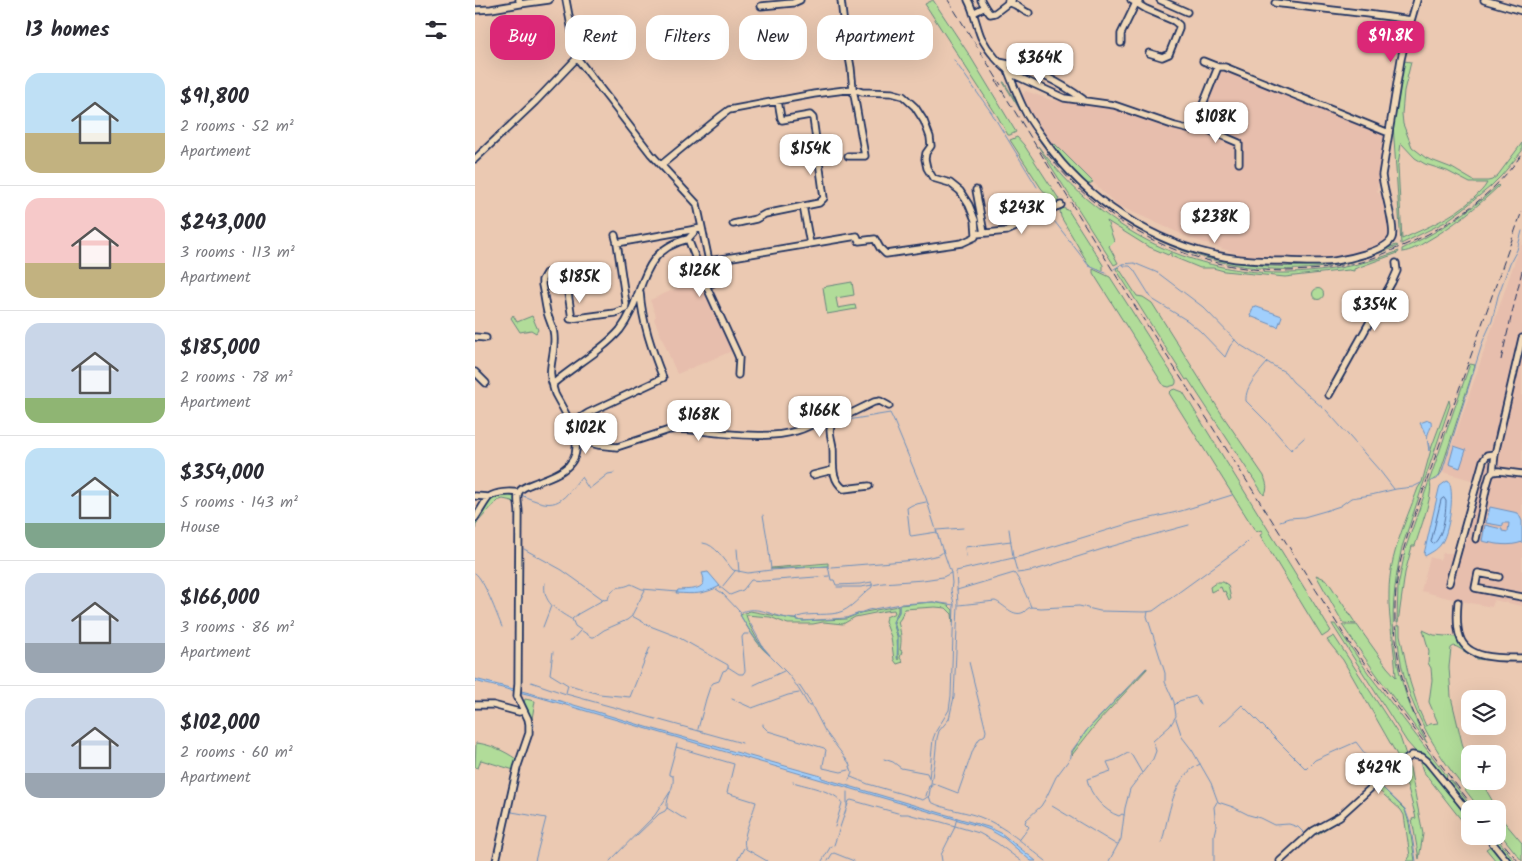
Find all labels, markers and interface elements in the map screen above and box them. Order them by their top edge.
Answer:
text: 13 homes [25,14,110,47]
chip: Buy [490,15,555,60]
chip: Rent [565,15,636,60]
chip: Filters [646,15,729,60]
chip: New [739,15,807,60]
chip: Apartment [817,15,933,60]
icon: filters [422,16,450,44]
pin: $91.8K [1350,20,1432,63]
text: $91.8K [1368,24,1414,49]
pin: $364K [1005,42,1075,85]
text: $364K [1017,46,1063,71]
text: $91,800 [180,81,249,114]
icon: home [65,93,125,153]
pin: $108K [1181,102,1251,144]
text: $108K [1195,105,1237,130]
text: 2 rooms · 52 m² [180,114,294,139]
pin: $154K [776,134,846,176]
text: $154K [791,137,831,162]
text: Apartment [180,139,251,164]
pin: $243K [987,192,1057,235]
text: $243K [999,196,1045,221]
pin: $238K [1180,202,1250,244]
text: $238K [1192,205,1238,230]
text: $243,000 [180,207,265,240]
icon: home [65,218,125,278]
text: 3 rooms · 113 m² [180,240,295,265]
pin: $126K [665,256,735,298]
text: $126K [679,259,721,284]
pin: $185K [545,262,615,304]
text: Apartment [180,265,251,290]
text: $185K [559,265,601,290]
pin: $354K [1340,290,1410,332]
text: $354K [1353,293,1397,318]
text: $185,000 [180,332,260,365]
icon: home [65,343,125,403]
text: 2 rooms · 78 m² [180,365,293,390]
text: Apartment [180,390,251,415]
pin: $166K [785,396,855,438]
text: $166K [799,399,841,424]
pin: $168K [664,400,734,442]
text: $168K [678,403,720,428]
pin: $102K [551,412,621,455]
text: $102K [565,416,607,441]
text: $354,000 [180,457,264,490]
icon: home [65,468,125,528]
text: 5 rooms · 143 m² [180,490,298,515]
text: House [180,515,220,540]
text: $166,000 [180,582,259,615]
icon: home [65,593,125,653]
text: 3 rooms · 86 m² [180,615,294,640]
text: Apartment [180,640,251,665]
map controls [1461,690,1506,845]
button: layers [1461,690,1506,735]
text: $102,000 [180,707,260,740]
icon: home [65,718,125,778]
text: 2 rooms · 60 m² [180,740,293,765]
button: + [1461,745,1506,790]
pin: $429K [1344,752,1414,795]
text: $429K [1356,756,1402,781]
text: Apartment [180,765,251,790]
button: − [1461,800,1506,845]

